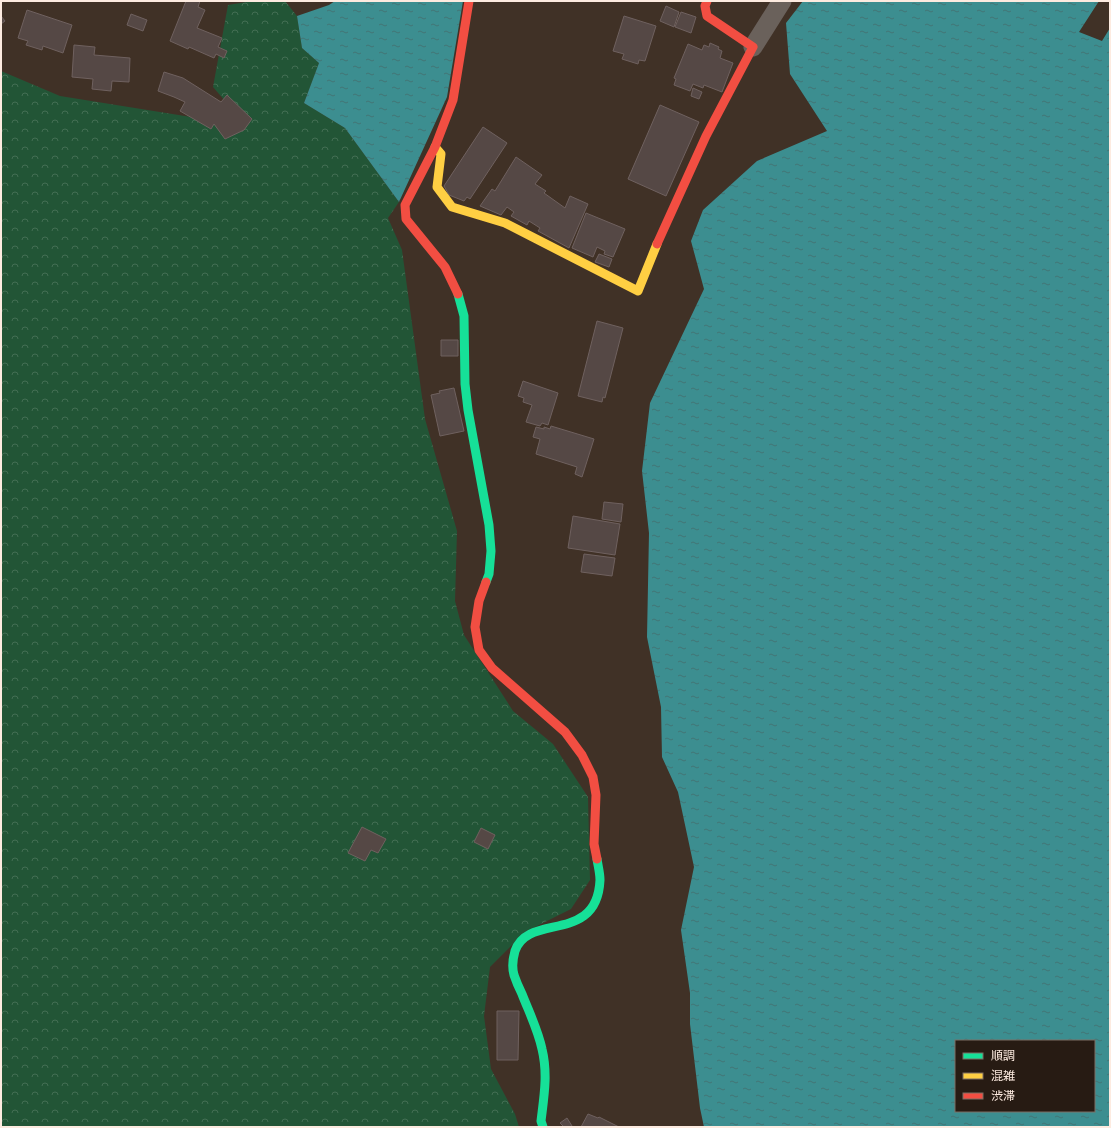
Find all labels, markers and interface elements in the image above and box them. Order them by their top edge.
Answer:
legend [955,1040,1095,1112]
text: 順調 [991,1048,1015,1065]
text: 混雑 [991,1068,1015,1085]
text: 渋滞 [991,1088,1015,1105]

